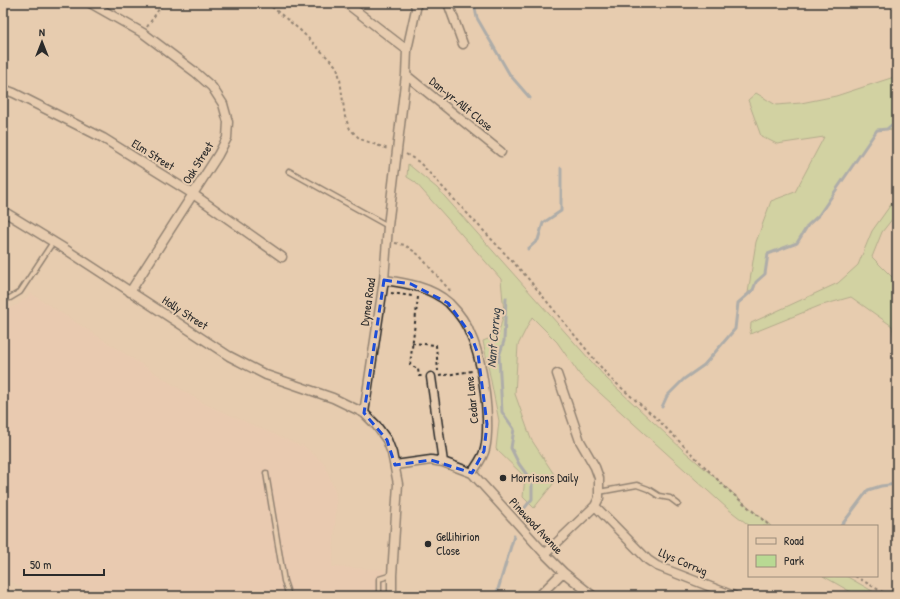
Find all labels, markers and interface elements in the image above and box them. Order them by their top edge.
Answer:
north arrow [22,22,62,62]
text: N [39,25,45,39]
street label: Dan-yr-Allt Close [426,73,497,135]
street label: Elm Street [129,135,179,175]
street label: Oak Street [178,138,218,187]
street label: Dynea Road [356,277,379,327]
street label: Holly Street [159,291,212,334]
water label: Nant Corrwg [481,306,506,369]
street label: Cedar Lane [461,375,482,425]
place label: Morrisons Daily [511,469,579,486]
marker: Morrisons Daily [498,473,508,483]
street label: Pinewood Avenue [506,494,567,558]
legend [748,525,878,577]
place label: Gellihirion Close [436,528,480,559]
text: Road [784,532,804,549]
marker: Gellihirion Close [423,539,433,549]
street label: Llys Corrwg [656,544,710,579]
scale bar [24,551,104,577]
text: Park [784,552,804,569]
text: 50 m [30,556,51,573]

